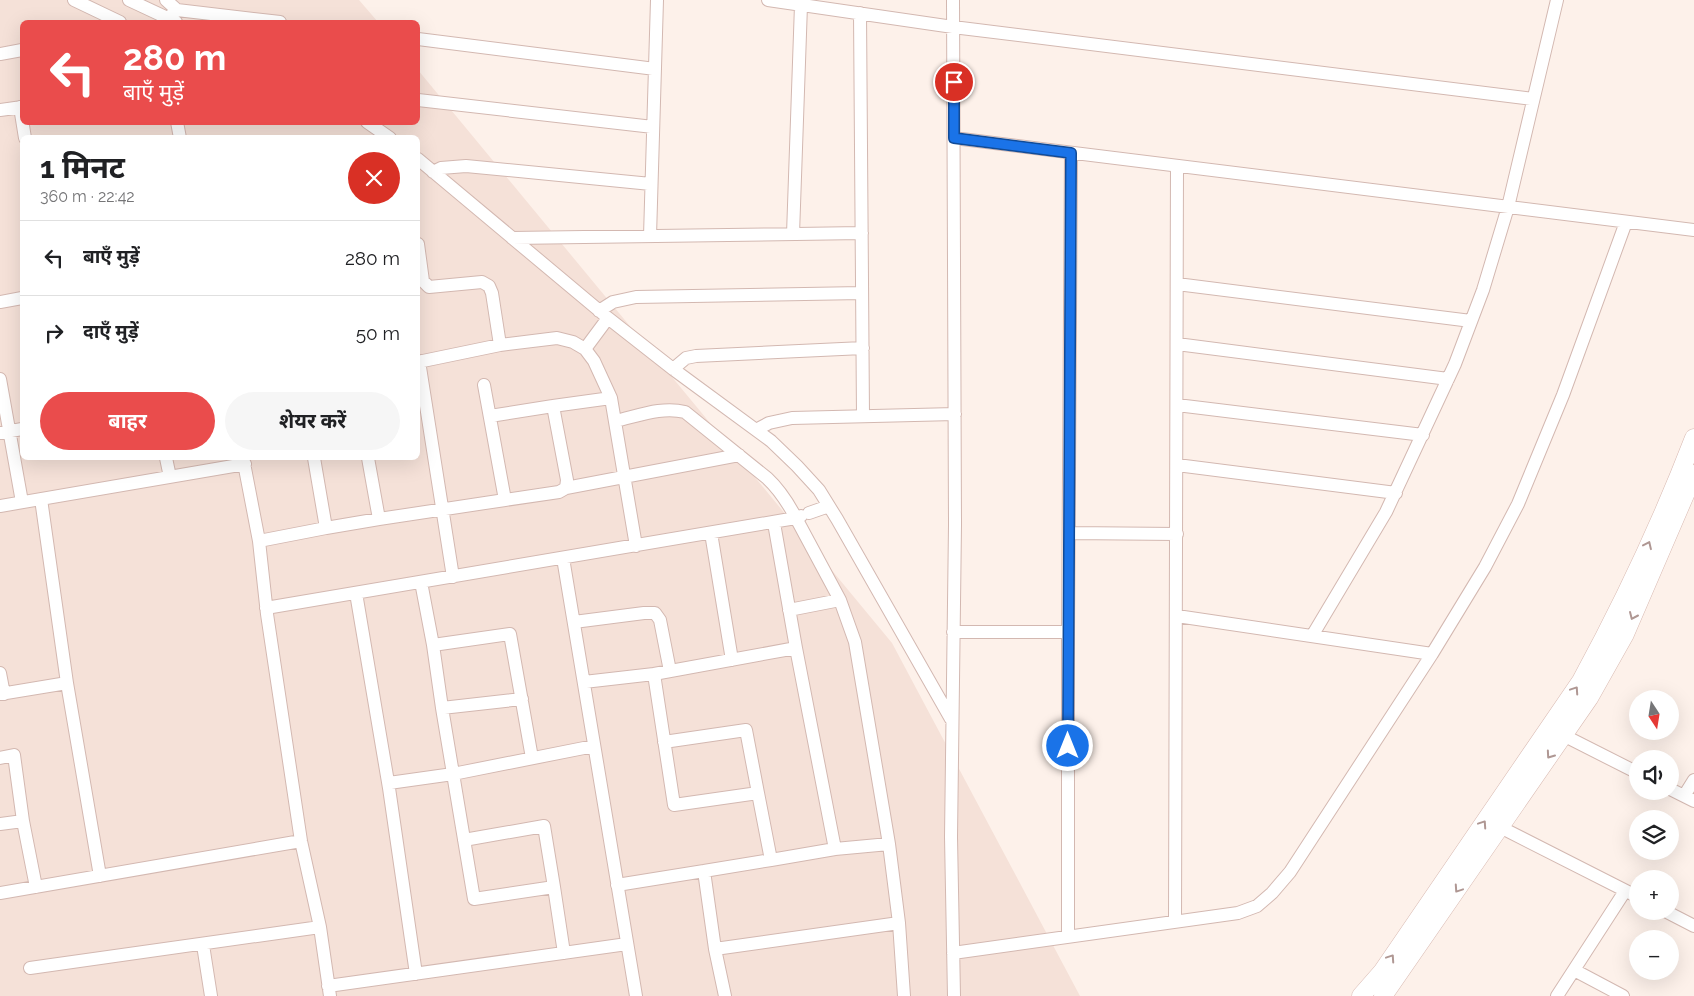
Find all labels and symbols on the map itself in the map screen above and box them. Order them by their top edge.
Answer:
pin [933,61,975,103]
one-way arrow [1642,541,1652,550]
one-way arrow [1629,611,1640,620]
one-way arrow [1569,686,1578,695]
north arrow [1629,690,1679,740]
position arrow [1041,719,1093,771]
one-way arrow [1547,749,1556,759]
one-way arrow [1477,820,1486,830]
one-way arrow [1455,883,1464,892]
one-way arrow [1385,954,1394,964]

